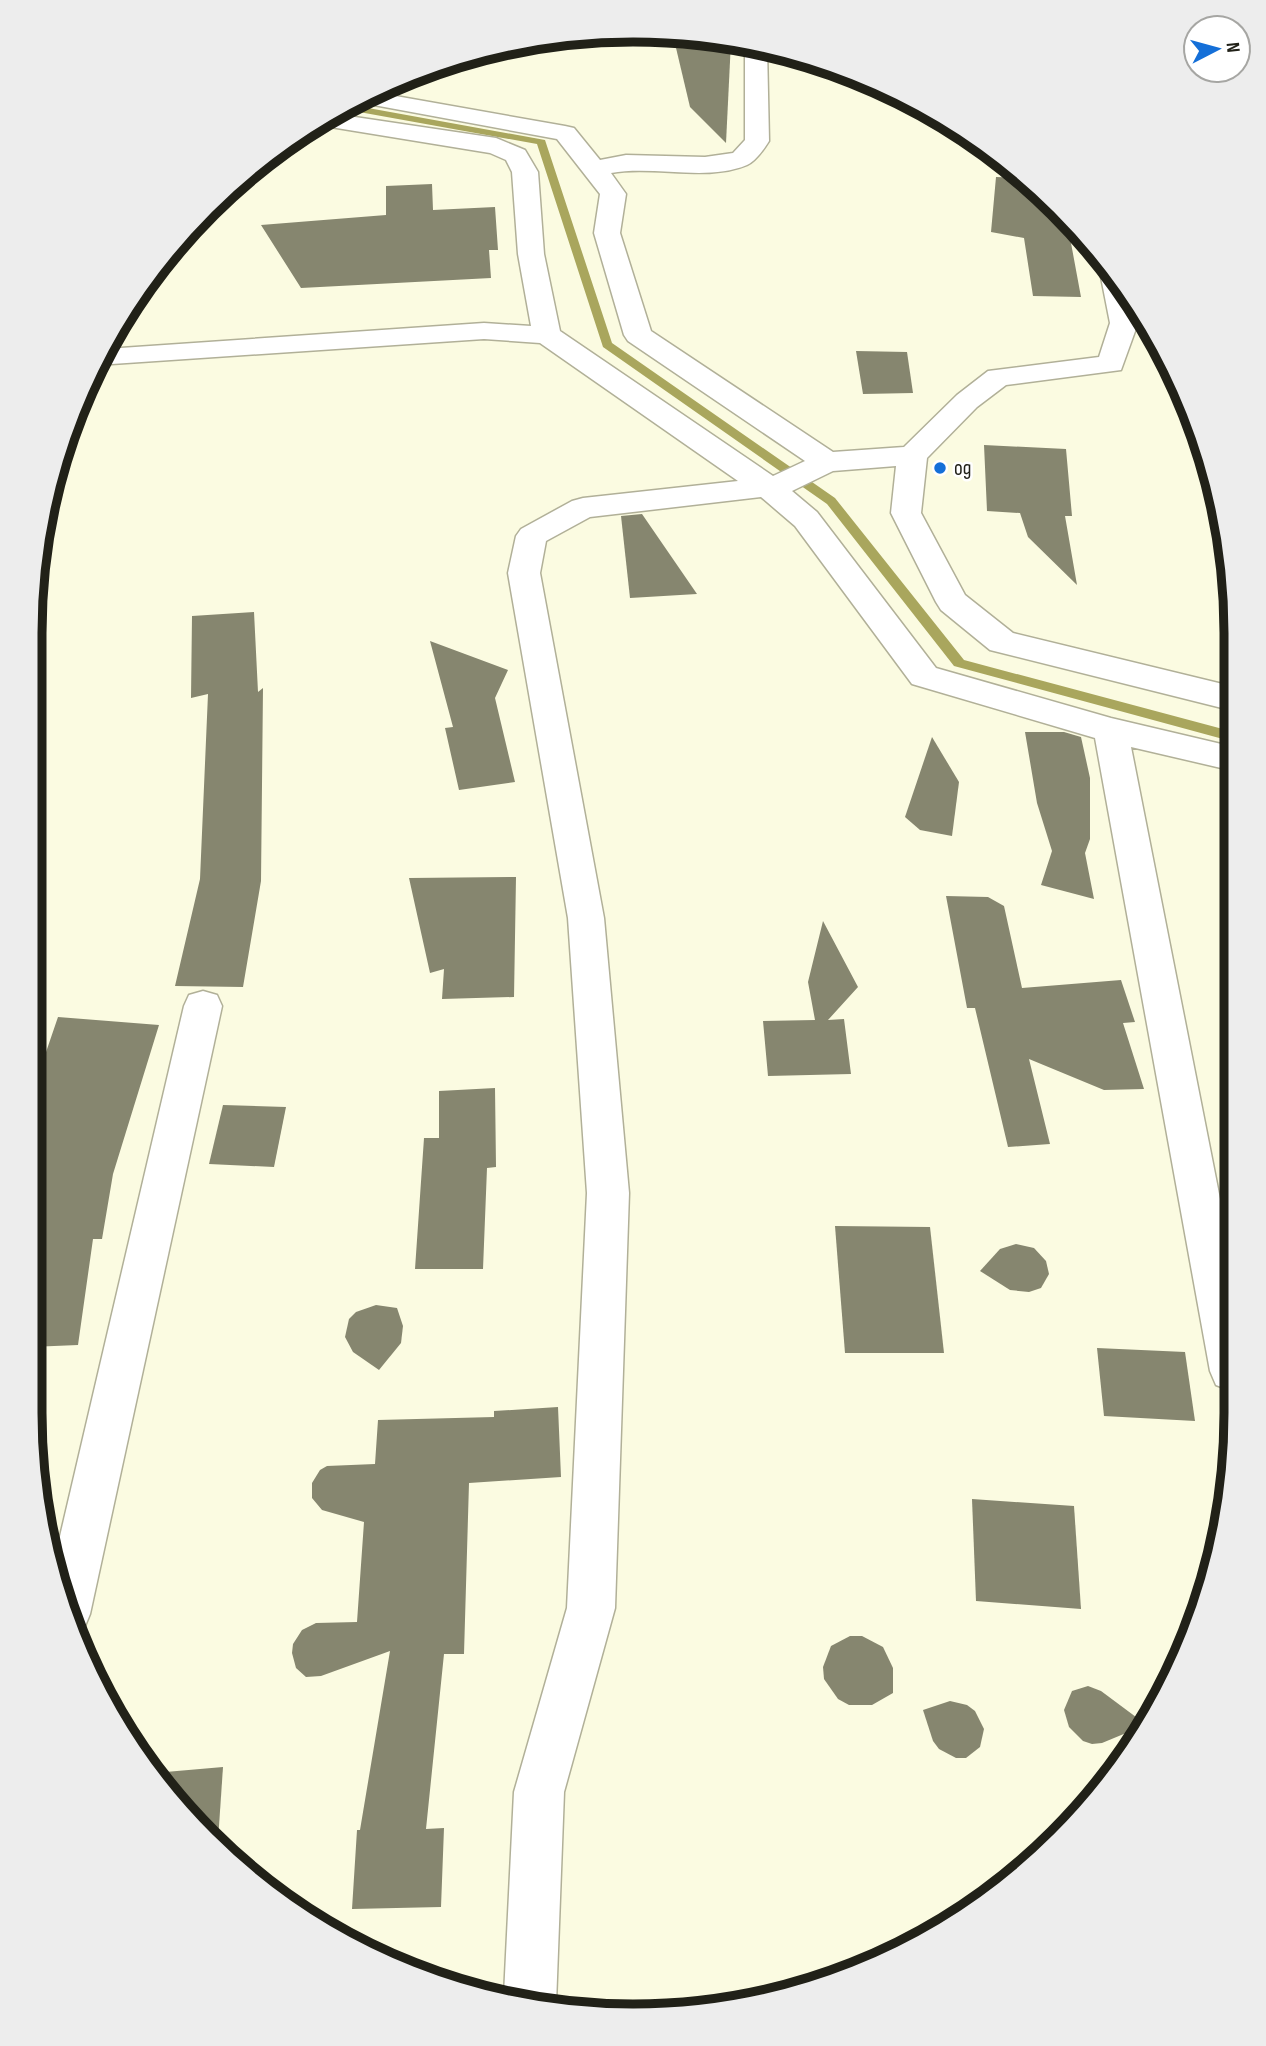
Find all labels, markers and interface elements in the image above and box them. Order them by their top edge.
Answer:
north arrow [1182,14,1252,84]
text: N [1220,41,1244,54]
place label: од [954,456,971,481]
marker: од [932,460,948,476]

